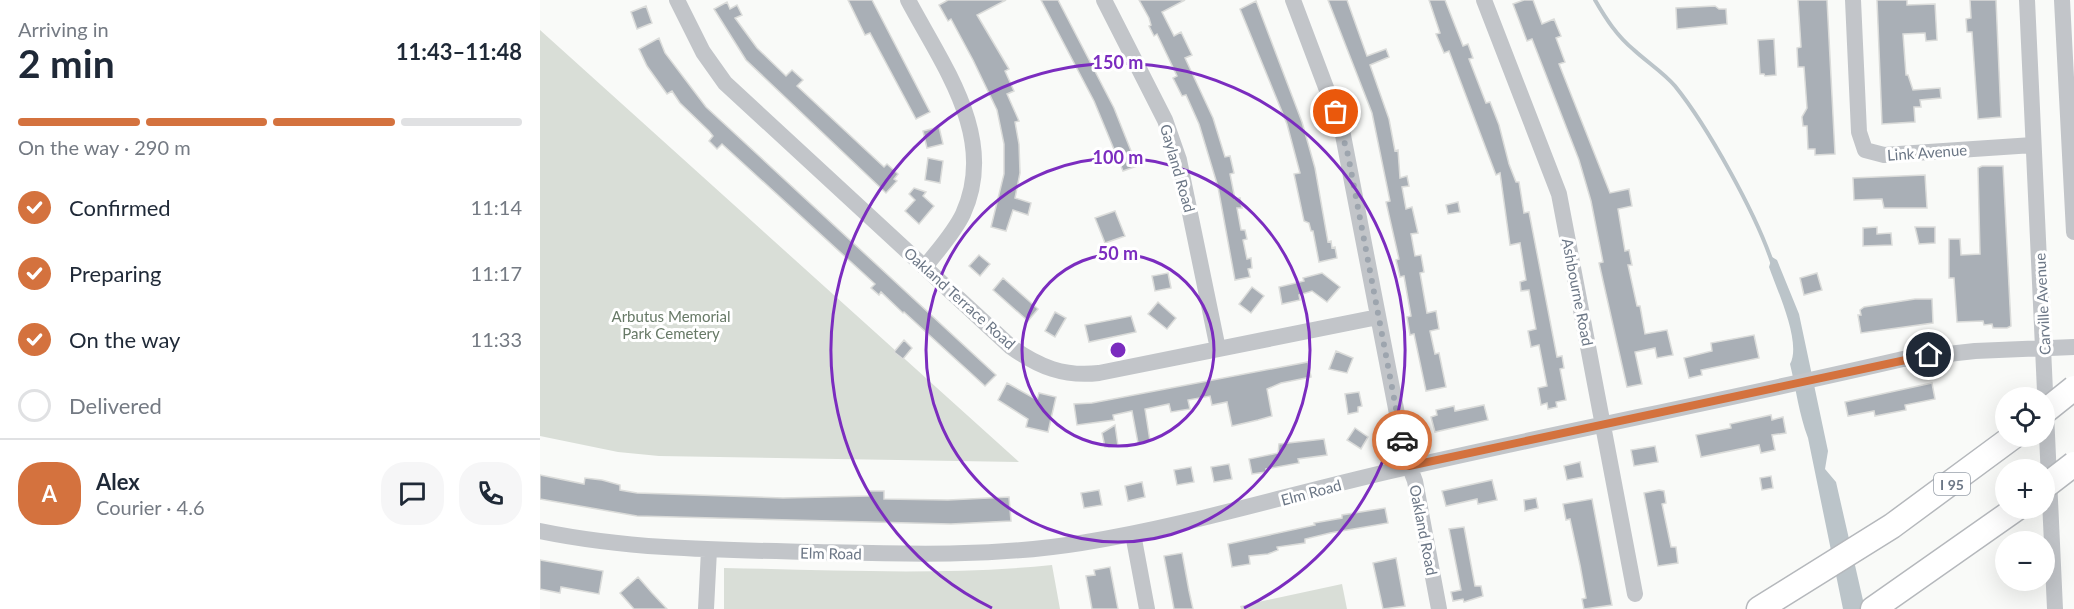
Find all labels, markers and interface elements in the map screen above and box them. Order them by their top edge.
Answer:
text: Arriving in [18,17,109,41]
text: 11:43–11:48 [396,38,522,65]
text: 2 min [18,40,115,86]
text: 150 m [1093,51,1143,73]
pin [1310,86,1361,137]
icon: bag [1319,95,1352,128]
street label: Gayland Road [1157,122,1199,214]
text: On the way · 290 m [18,135,191,159]
street label: Link Avenue [1886,140,1968,164]
text: 100 m [1093,146,1143,168]
icon: check [18,191,51,224]
text: Confirmed [69,194,171,221]
text: 11:14 [471,195,522,219]
street label: Ashbourne Road [1559,237,1597,347]
text: 50 m [1098,242,1138,264]
street label: Oakland Terrace Road [901,243,1019,353]
street label: Carville Avenue [2030,252,2054,356]
icon: check [18,257,51,290]
text: Preparing [69,260,161,287]
text: 11:17 [471,261,522,285]
park label: Arbutus Memorial Park Cemetery [612,307,730,342]
icon: check [18,323,51,356]
text: On the way [69,326,180,353]
text: 11:33 [471,327,522,351]
pin [1903,329,1954,380]
icon: home [1912,338,1945,371]
centre of rings [1108,340,1128,360]
map controls [1995,387,2055,591]
button: locate [1995,387,2055,447]
text: Delivered [69,392,162,419]
courier [1372,410,1432,470]
icon: car [1386,424,1419,457]
button: + [1995,459,2055,519]
button: chat [381,462,444,525]
button: phone [459,462,522,525]
text: Alex [96,468,140,495]
road number: I 95 [1934,473,1970,495]
street label: Elm Road [1279,475,1343,509]
text: A [42,480,57,507]
street label: Oakland Road [1406,483,1442,577]
text: Courier · 4.6 [96,495,205,519]
button: − [1995,531,2055,591]
street label: Elm Road [800,543,862,563]

